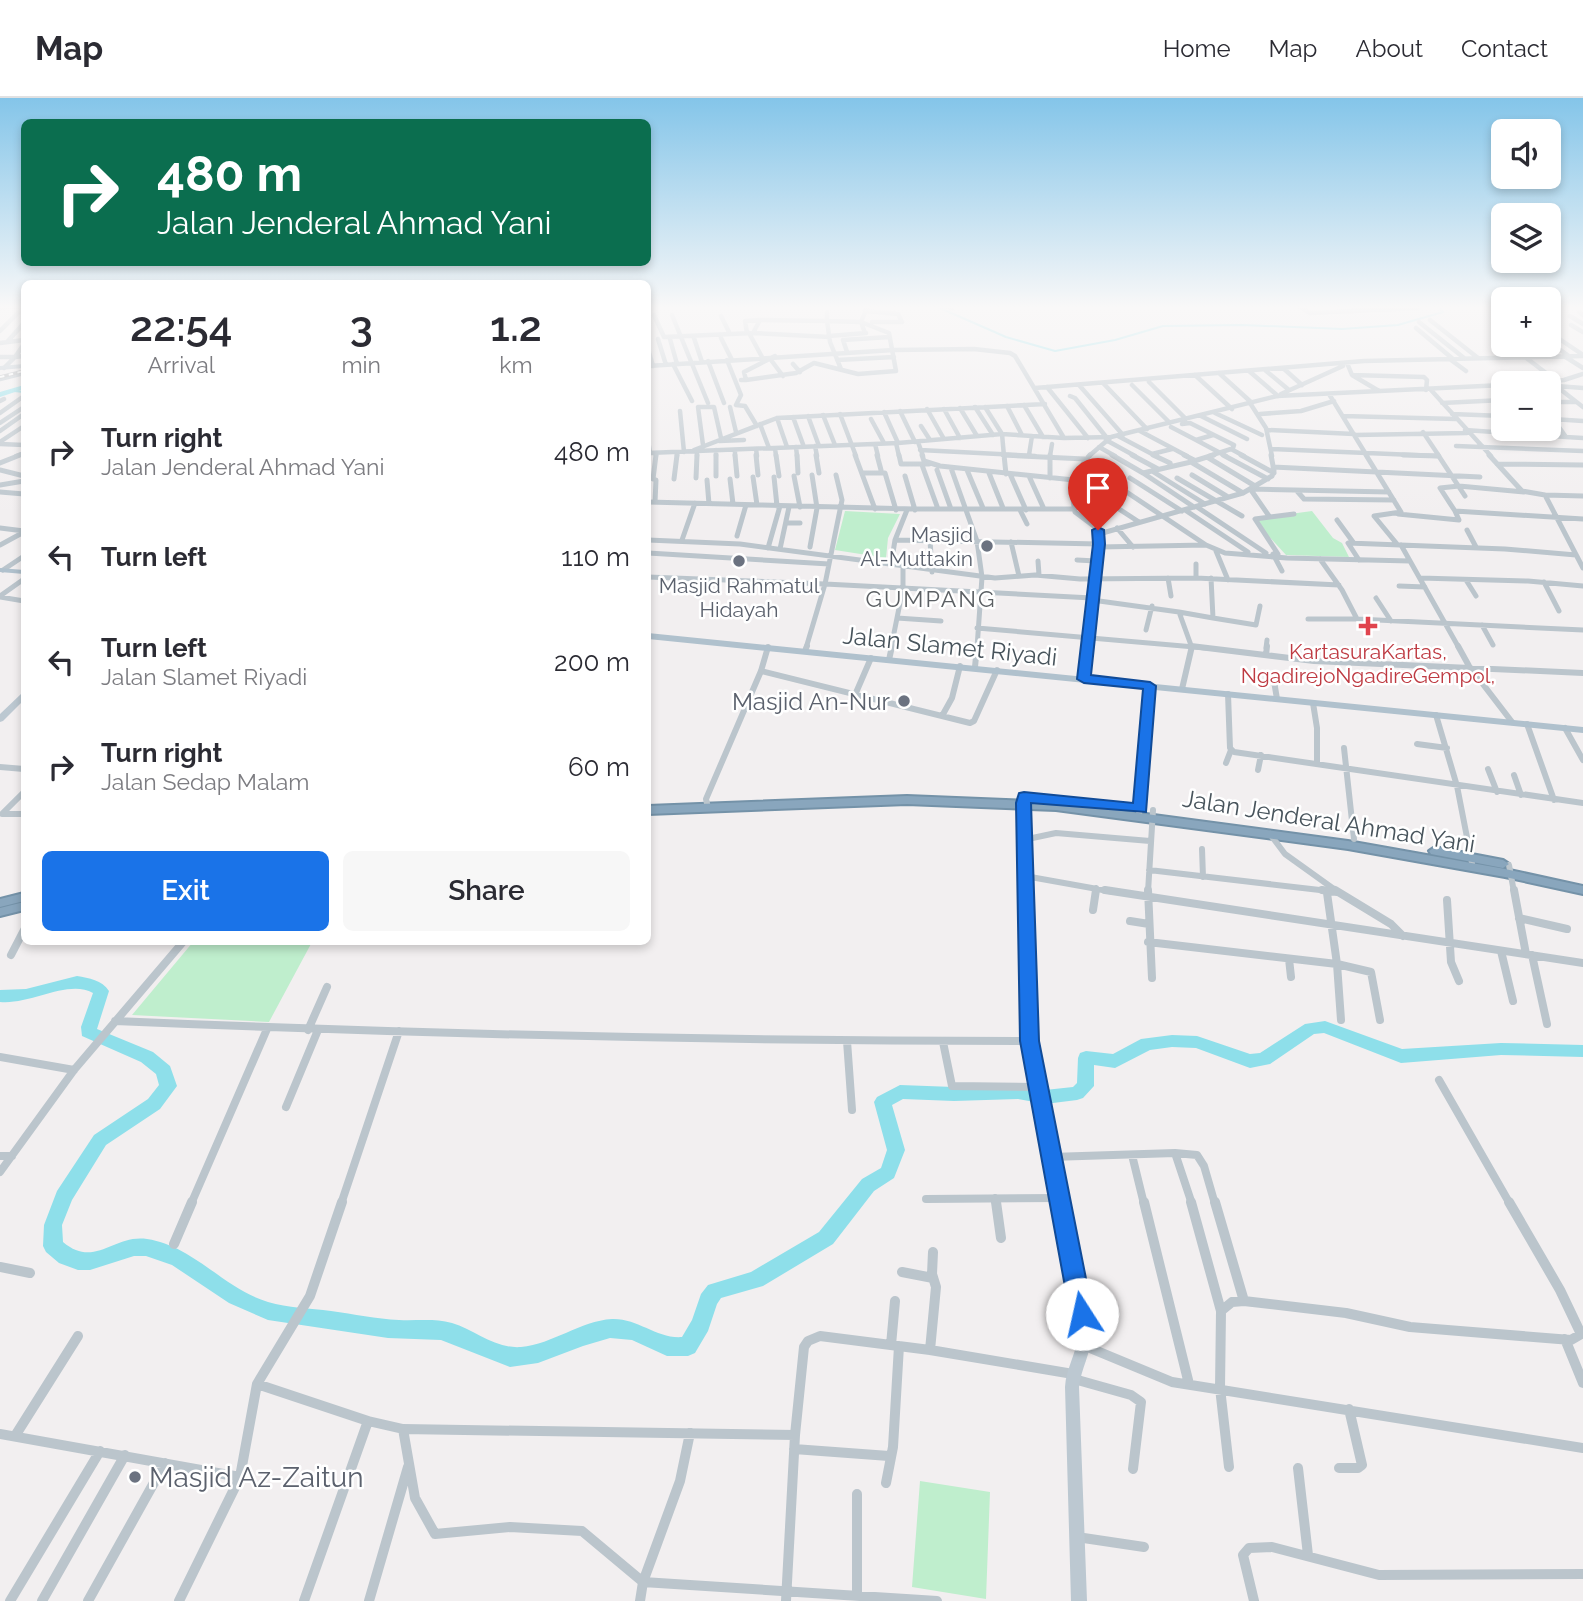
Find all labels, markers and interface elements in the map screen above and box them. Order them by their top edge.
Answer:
text: Map [35,29,103,68]
text: Home [1163,34,1231,63]
text: Map [1269,34,1317,63]
text: About [1355,34,1423,63]
text: Contact [1461,34,1548,63]
map controls [1491,119,1561,441]
button: sound [1491,119,1561,189]
text: 480 m [157,145,302,202]
icon: right [42,147,133,238]
button: layers [1491,203,1561,273]
text: Jalan Jenderal Ahmad Yani [157,204,552,241]
button: + [1491,287,1561,357]
text: 22:54 [130,302,232,351]
text: 3 [350,302,373,351]
text: 1.2 [490,302,542,351]
text: Arrival [148,351,215,378]
text: min [341,351,381,378]
text: km [499,351,533,378]
button: − [1491,371,1561,441]
text: Turn right [101,423,222,453]
icon: right [42,433,80,471]
text: 480 m [554,437,630,467]
text: Jalan Jenderal Ahmad Yani [101,453,385,480]
pin [1068,458,1128,530]
icon: arrive [1079,469,1117,507]
place label: Masjid Al-Muttakin [860,522,973,571]
icon: left [42,538,80,576]
marker: Masjid Al-Muttakin [979,538,995,554]
text: Turn left [101,542,207,572]
text: 110 m [561,542,630,572]
marker: Masjid Rahmatul Hidayah [731,553,747,569]
place label: Masjid Rahmatul Hidayah [659,573,820,622]
district label: GUMPANG [866,585,996,612]
marker: KartasuraKartas, NgadirejoNgadireGempol, [1358,616,1378,636]
street label: Jalan Slamet Riyadi [841,620,1059,672]
text: Turn left [101,633,207,663]
place label: KartasuraKartas, NgadirejoNgadireGempol, [1241,639,1495,688]
icon: left [42,643,80,681]
text: 200 m [554,647,630,677]
text: Jalan Slamet Riyadi [101,663,307,690]
place label: Masjid An-Nur [732,687,891,716]
marker: Masjid An-Nur [896,693,912,709]
text: Turn right [101,738,222,768]
icon: right [42,748,80,786]
text: 60 m [568,752,630,782]
text: Jalan Sedap Malam [101,768,309,795]
street label: Jalan Jenderal Ahmad Yani [1181,784,1477,858]
button: Exit [42,851,329,931]
button: Share [343,851,630,931]
position arrow [1045,1277,1119,1351]
place label: Masjid Az-Zaitun [149,1461,364,1494]
marker: Masjid Az-Zaitun [127,1469,143,1485]

